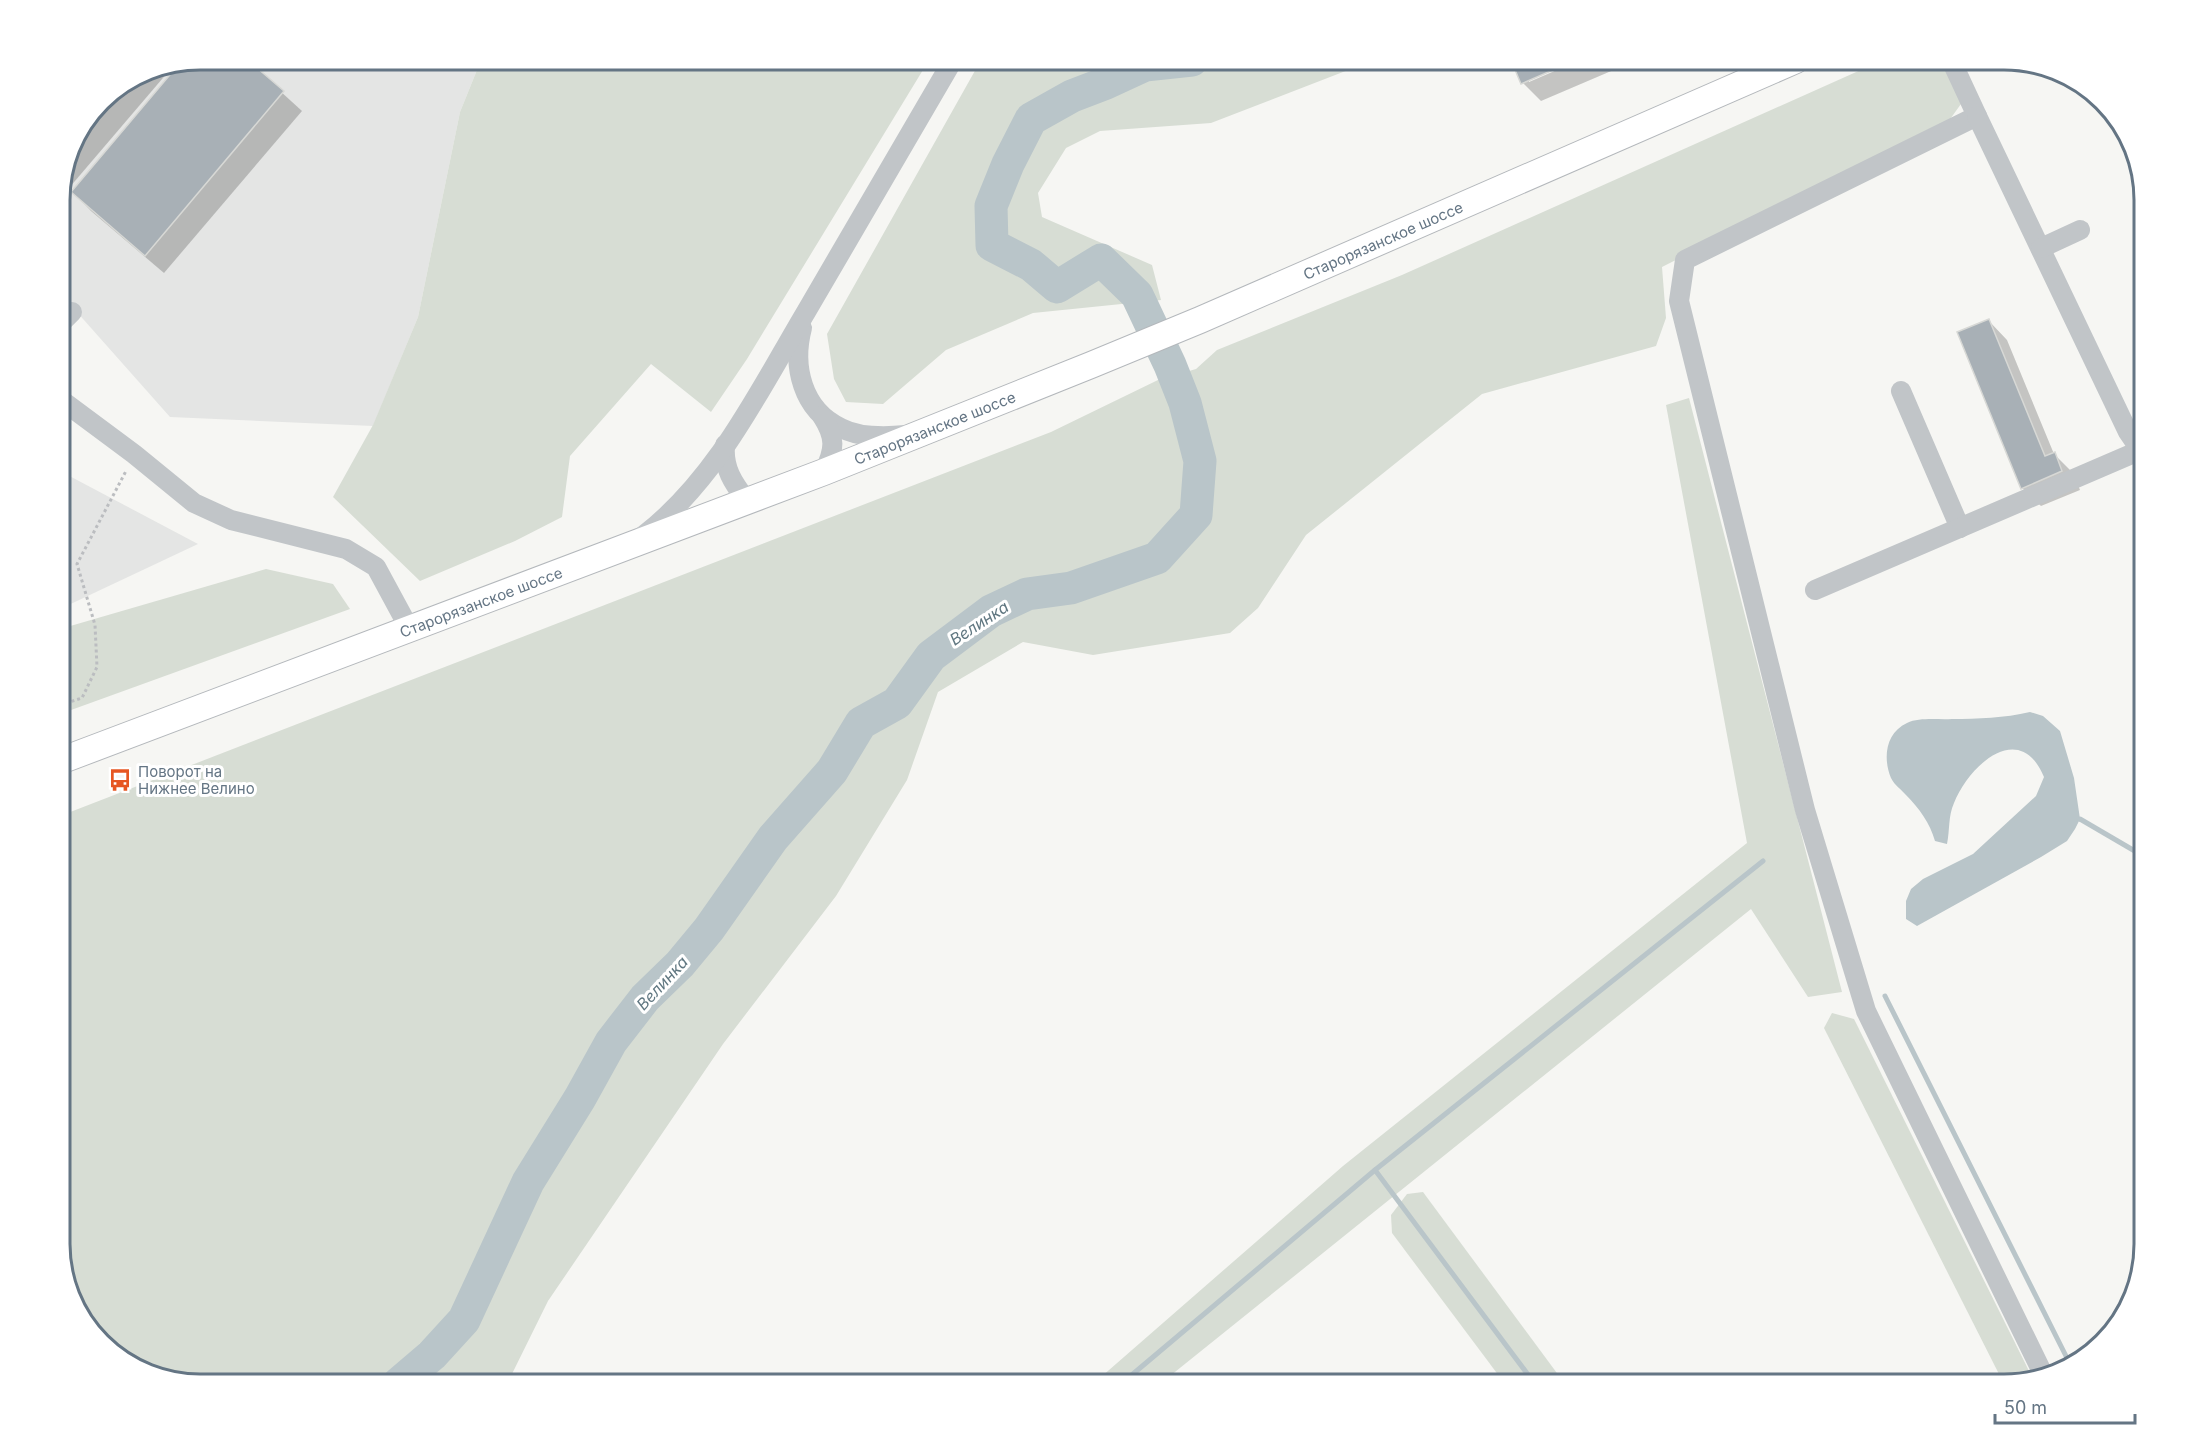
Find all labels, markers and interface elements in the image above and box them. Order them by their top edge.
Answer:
street label: Старорязанское шоссе [1300,197,1466,283]
street label: Старорязанское шоссе [851,387,1018,469]
street label: Старорязанское шоссе [397,562,565,641]
water label: Велинка [946,596,1012,649]
place label: Поворот на Нижнее Велино [138,762,255,798]
bus stop icon: Поворот на Нижнее Велино [107,767,133,793]
water label: Велинка [632,952,692,1014]
scale bar [1995,1387,2134,1425]
text: 50 m [2004,1397,2047,1418]

